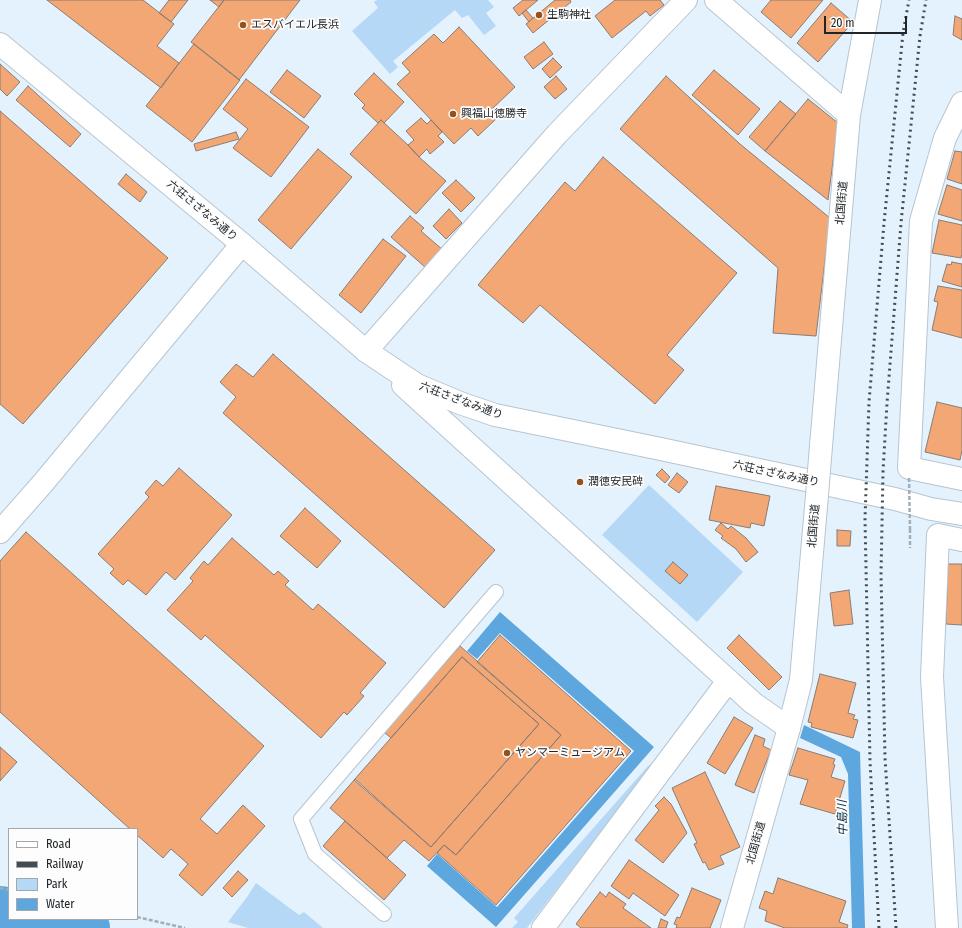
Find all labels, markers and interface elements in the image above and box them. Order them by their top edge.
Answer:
place label: 生駒神社 [547,8,591,22]
scale bar [826,8,909,34]
marker: 生駒神社 [534,10,544,20]
text: 20 m [831,16,855,30]
place label: エスバイエル長浜 [251,18,339,32]
marker: エスバイエル長浜 [238,20,248,30]
place label: 興福山徳勝寺 [461,107,527,121]
marker: 興福山徳勝寺 [448,109,458,119]
street label: 六荘さざなみ通り [164,178,240,244]
street label: 北国街道 [834,181,850,225]
street label: 六荘さざなみ通り [417,380,505,422]
street label: 六荘さざなみ通り [732,458,820,490]
place label: 潤徳安民碑 [588,475,643,489]
marker: 潤徳安民碑 [575,477,585,487]
street label: 北国街道 [806,504,822,548]
place label: ヤンマーミュージアム [515,746,625,760]
marker: ヤンマーミュージアム [502,748,512,758]
water label: 中島川 [835,800,851,836]
street label: 北国街道 [744,820,768,866]
legend [8,828,138,920]
text: Road [46,837,71,851]
text: Railway [46,857,83,871]
text: Park [46,877,67,891]
text: Water [46,897,74,911]

